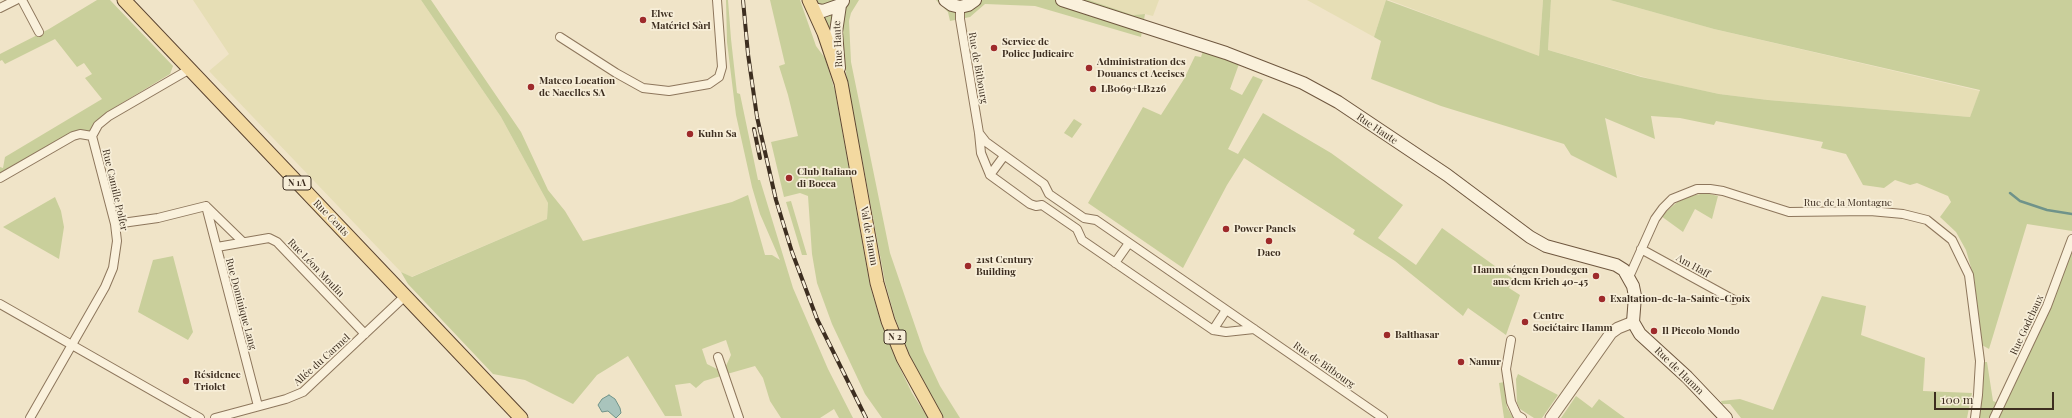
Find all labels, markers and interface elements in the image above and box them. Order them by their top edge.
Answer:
place label: Elwe Matériel Sàrl [651,8,711,32]
marker: Elwe Matériel Sàrl [638,15,648,25]
street label: Rue Haute [831,20,845,68]
street label: Rue de Bitbourg [966,31,990,105]
place label: Service de Police Judicaire [1002,36,1074,60]
marker: Service de Police Judicaire [989,43,999,53]
place label: Administration des Douanes et Accises [1097,56,1186,80]
marker: Administration des Douanes et Accises [1084,63,1094,73]
place label: Mateco Location de Nacelles SA [539,75,615,98]
marker: Mateco Location de Nacelles SA [526,82,536,92]
place label: LB069+LB226 [1101,83,1166,95]
marker: LB069+LB226 [1088,84,1098,94]
street label: Rue Haute [1354,111,1400,147]
place label: Kuhn Sa [698,128,737,140]
marker: Kuhn Sa [685,129,695,139]
street label: Rue Camille Polfer [100,148,130,232]
place label: Club Italiano di Bocca [797,166,857,190]
marker: Club Italiano di Bocca [784,173,794,183]
road number: N 1A [283,176,311,190]
street label: Rue Cents [311,197,351,239]
street label: Rue de la Montagne [1804,197,1892,209]
street label: Val de Hamm [858,206,880,266]
place label: Power Panels [1234,223,1296,235]
marker: Power Panels [1221,224,1231,234]
street label: Rue Léon Moulin [285,236,347,300]
marker: Daco [1264,236,1274,246]
place label: Daco [1257,247,1281,259]
street label: Am Haff [1674,252,1712,280]
place label: 21st Century Building [976,254,1033,278]
street label: Rue Dominique Lang [223,257,259,351]
marker: 21st Century Building [963,261,973,271]
place label: Hamm séngen Doudegen aus dem Krich 40-45 [1473,264,1588,288]
marker: Hamm séngen Doudegen aus dem Krich 40-45 [1591,271,1601,281]
place label: Exaltation-de-la-Sainte-Croix [1610,293,1750,305]
street label: Rue Godchaux [2008,293,2046,357]
marker: Exaltation-de-la-Sainte-Croix [1597,294,1607,304]
place label: Centre Sociétaire Hamm [1533,310,1613,334]
marker: Centre Sociétaire Hamm [1520,317,1530,327]
place label: Il Piccolo Mondo [1662,325,1740,337]
marker: Il Piccolo Mondo [1649,326,1659,336]
place label: Balthasar [1395,329,1439,341]
road number: N 2 [884,330,906,344]
marker: Balthasar [1382,330,1392,340]
street label: Allée du Carmel [291,332,353,388]
street label: Rue de Bitbourg [1291,339,1357,391]
street label: Rue de Hamm [1652,345,1706,397]
place label: Namur [1469,356,1501,368]
marker: Namur [1456,357,1466,367]
place label: Résidence Triolet [194,369,241,392]
marker: Résidence Triolet [181,376,191,386]
scale bar [1936,384,2056,410]
text: 100 m [1941,391,1973,407]

